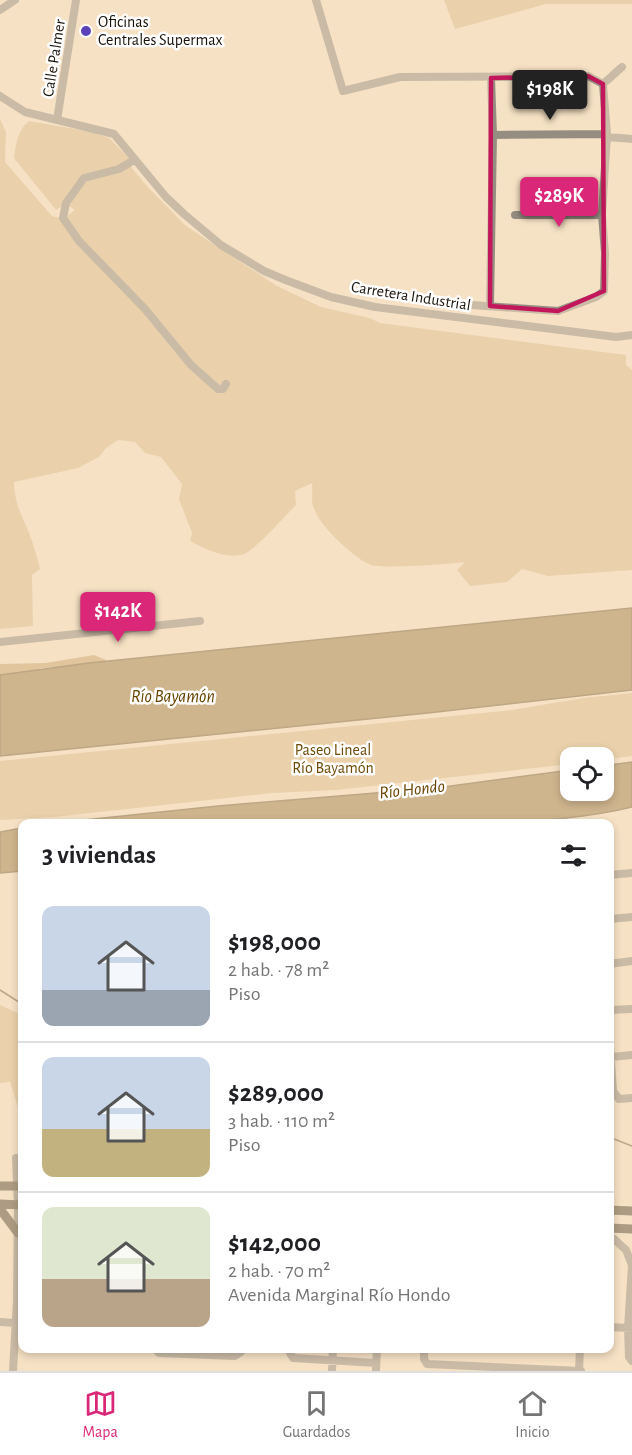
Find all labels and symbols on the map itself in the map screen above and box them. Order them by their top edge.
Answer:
place label: Oficinas Centrales Supermax [98,14,223,48]
street label: Calle Palmer [40,17,68,98]
marker: Oficinas Centrales Supermax [79,24,93,38]
pin: $198K [508,70,592,121]
pin: $289K [517,177,601,228]
street label: Carretera Industrial [350,279,472,313]
pin: $142K [76,592,160,643]
water label: Río Bayamón [131,688,215,706]
park label: Paseo Lineal Río Bayamón [292,742,374,777]
water label: Río Hondo [378,778,446,802]

